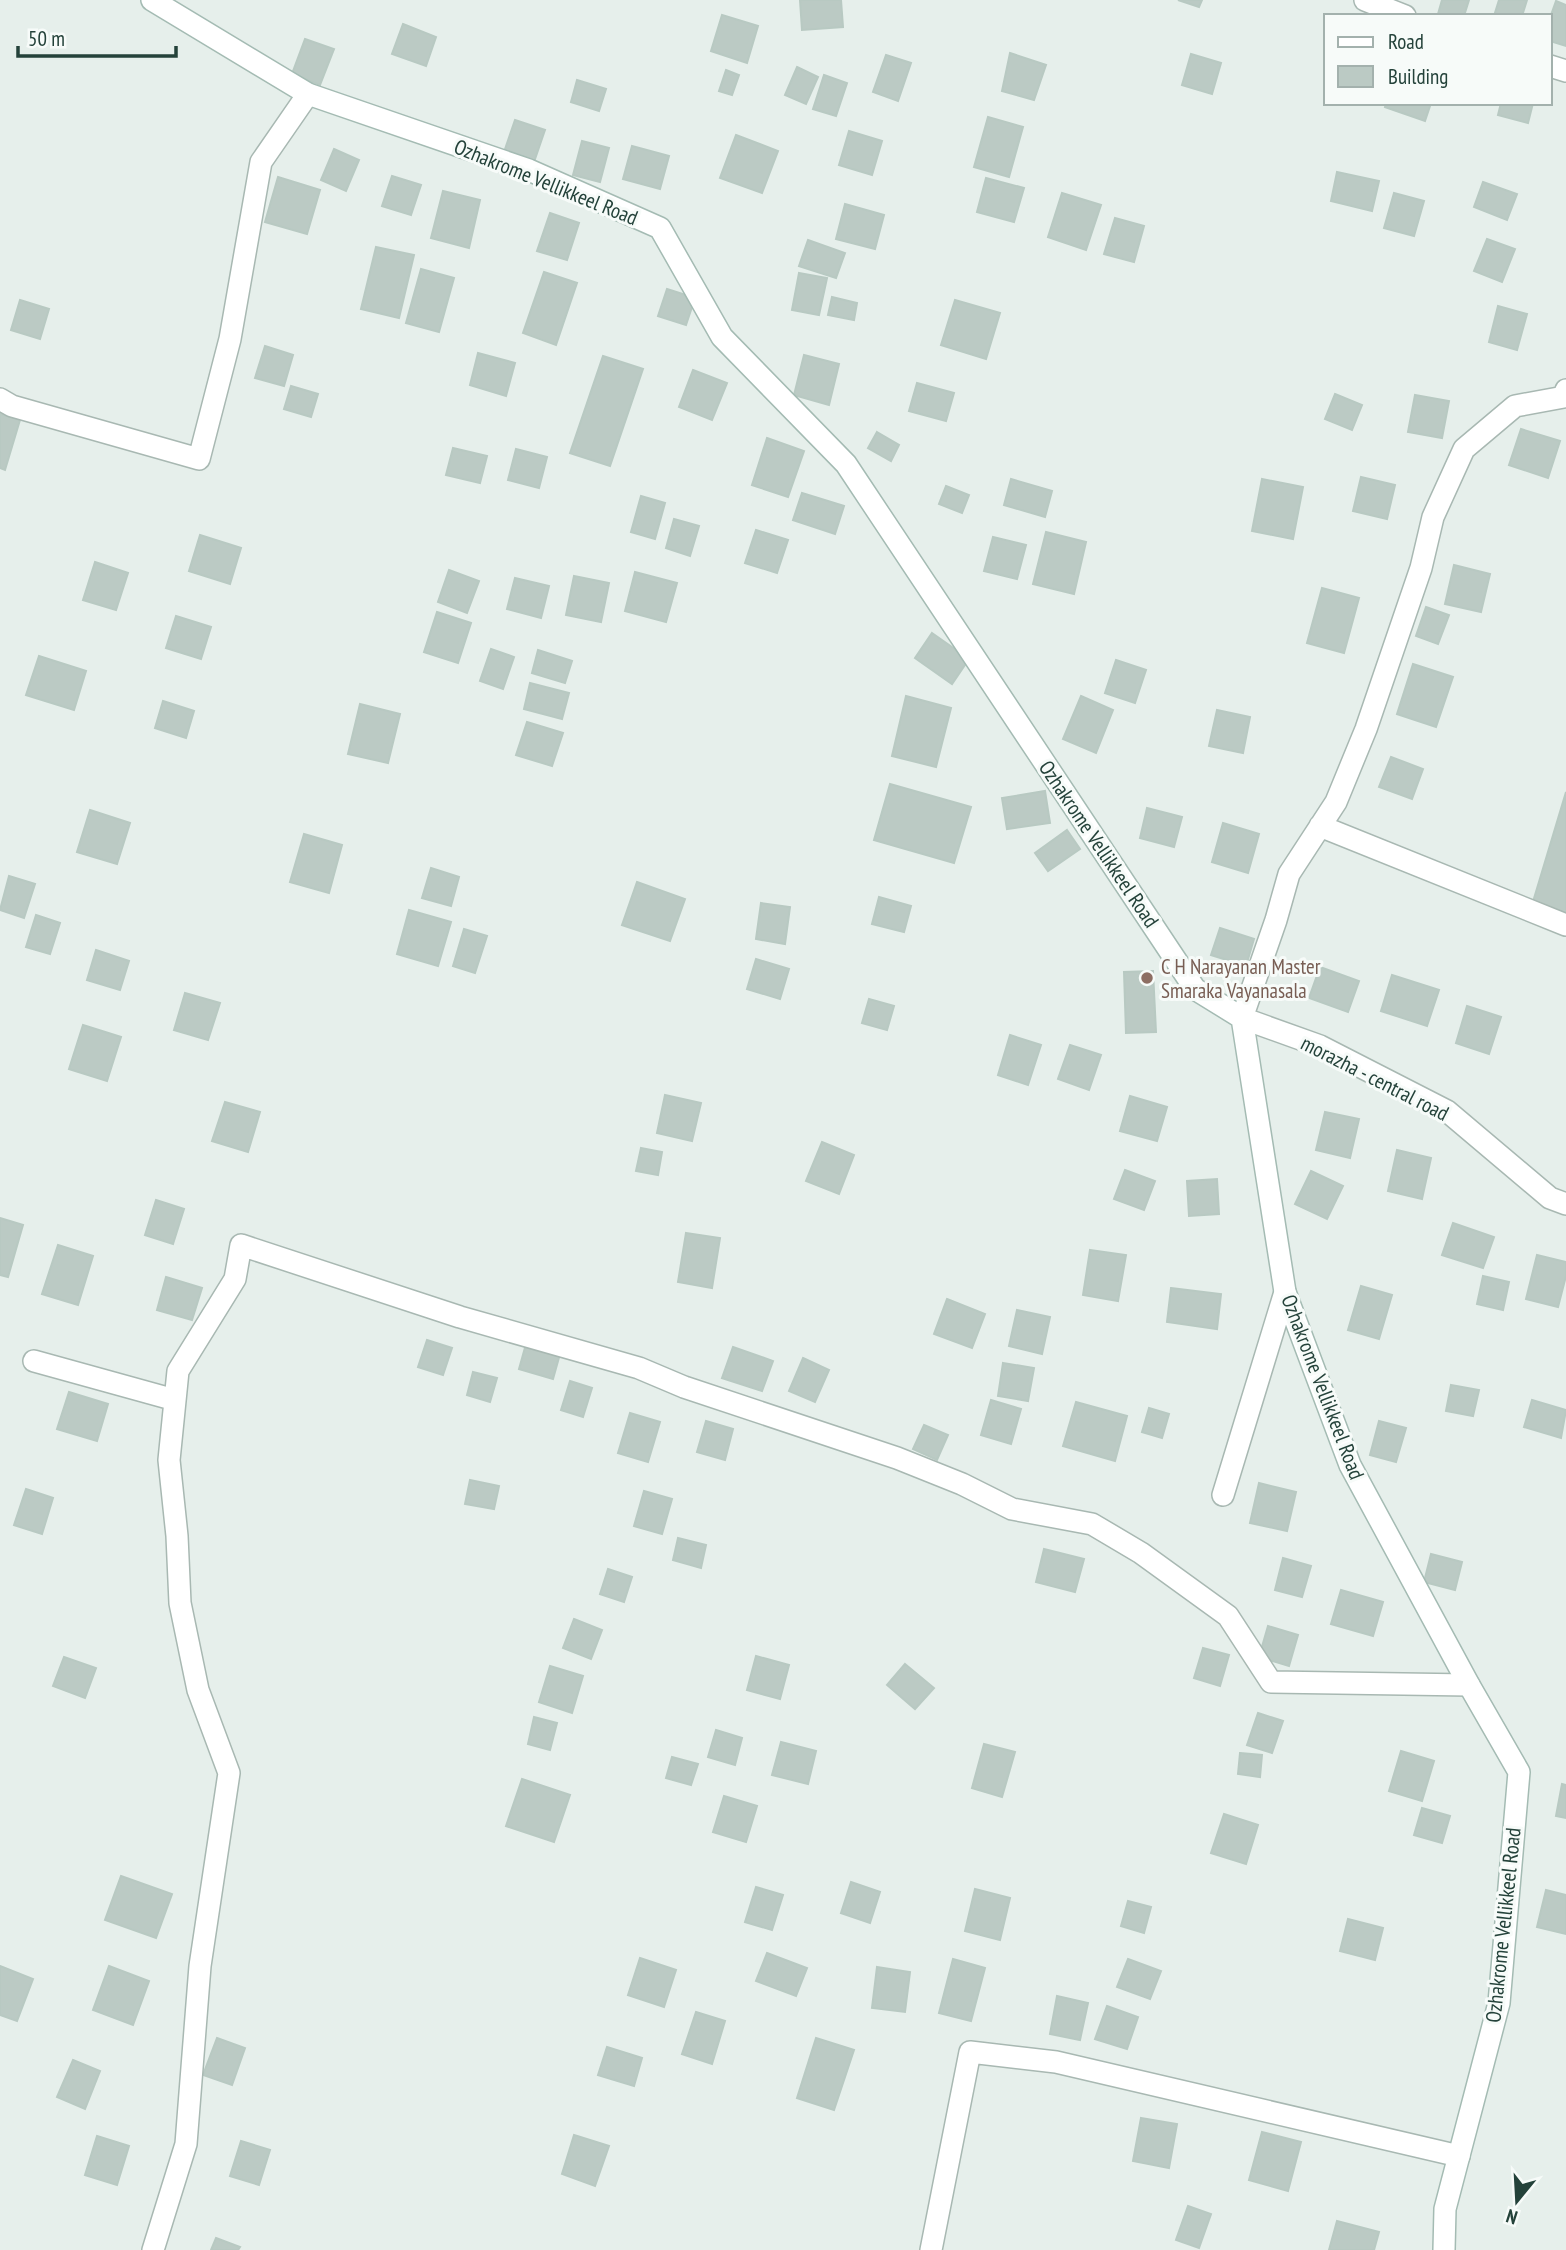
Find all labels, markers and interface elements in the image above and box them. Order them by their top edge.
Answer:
scale bar [18,14,175,58]
legend [1324,14,1552,105]
text: 50 m [28,25,65,52]
text: Road [1388,28,1424,55]
text: Building [1388,63,1448,90]
street label: Ozhakrome Vellikkeel Road [450,133,642,231]
street label: Ozhakrome Vellikkeel Road [1033,755,1165,933]
place label: C H Narayanan Master Smaraka Vayanasala [1161,953,1321,1004]
marker: C H Narayanan Master Smaraka Vayanasala [1139,970,1155,986]
street label: morazha - central road [1297,1029,1453,1127]
street label: Ozhakrome Vellikkeel Road [1275,1291,1371,1483]
street label: Ozhakrome Vellikkeel Road [1479,1826,1527,2024]
north arrow [1482,2166,1552,2236]
text: N [1503,2204,1520,2230]

